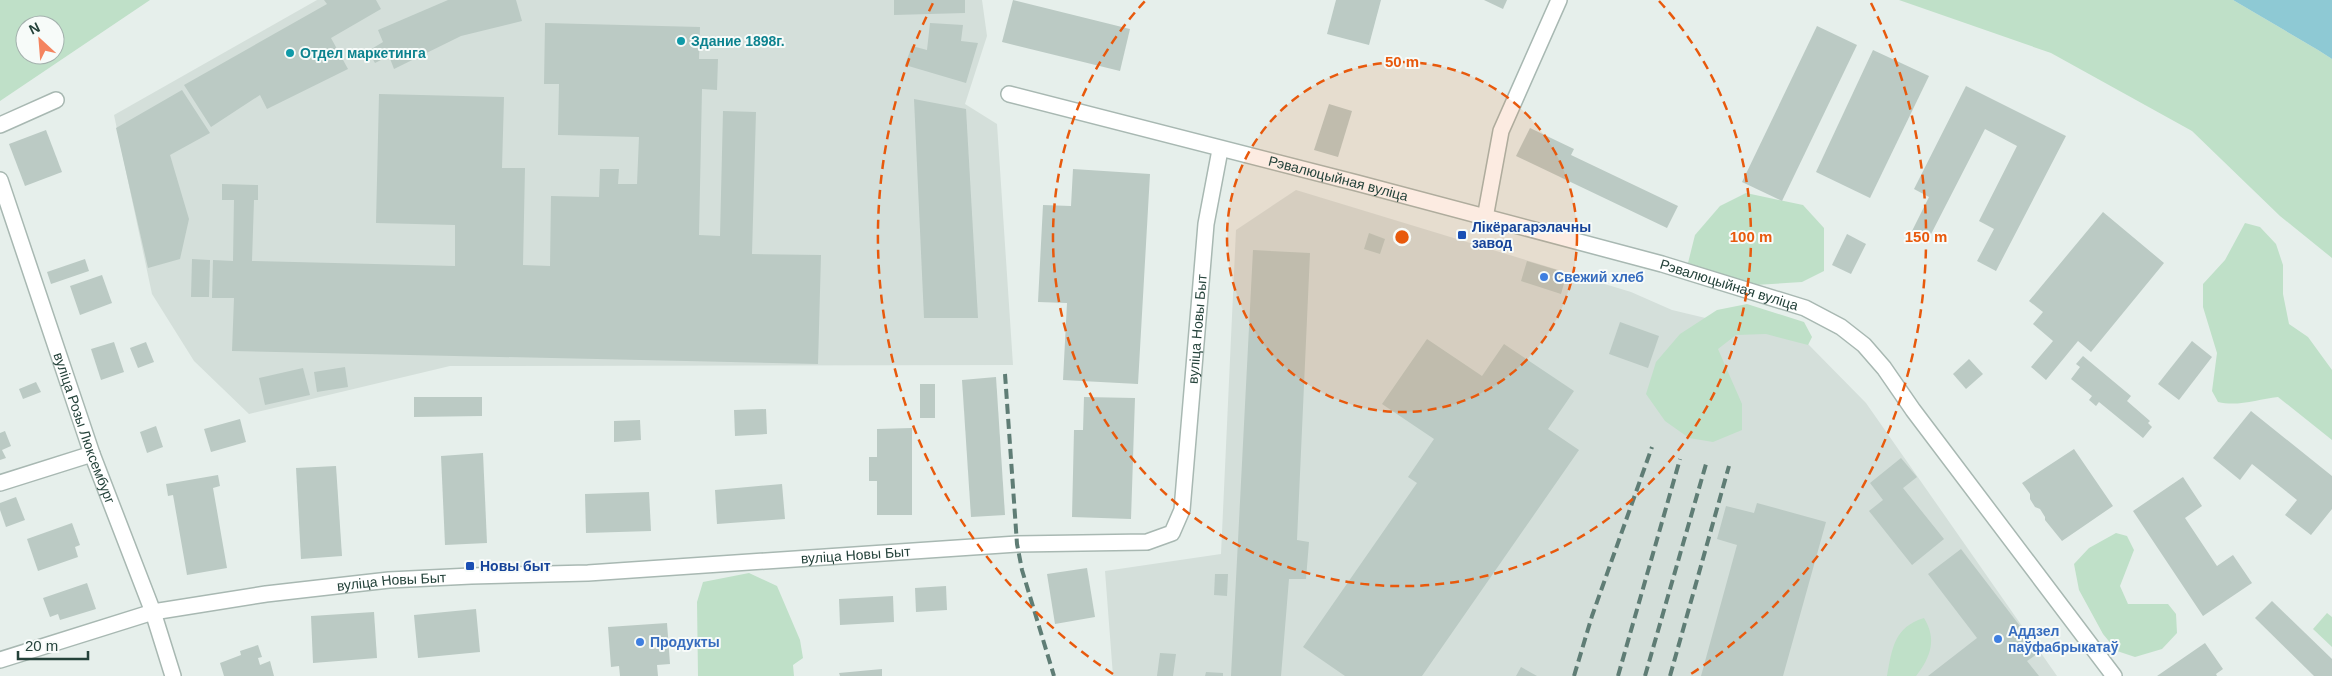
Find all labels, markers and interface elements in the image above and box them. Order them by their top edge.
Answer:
north arrow [15,15,65,65]
text: N [26,19,42,38]
place label: Здание 1898г. [691,33,785,49]
marker: Здание 1898г. [675,35,687,47]
place label: Отдел маркетинга [300,45,426,61]
marker: Отдел маркетинга [284,47,296,59]
text: 50 m [1385,53,1419,70]
street label: Рэвалюцыйная вуліца [1267,153,1410,204]
place label: Лікёрагарэлачны завод [1472,219,1591,251]
centre of rings [1393,228,1411,246]
text: 100 m [1730,228,1772,245]
text: 150 m [1905,228,1947,245]
marker: Лікёрагарэлачны завод [1456,229,1468,241]
street label: Рэвалюцыйная вуліца [1658,256,1800,314]
place label: Свежий хлеб [1554,269,1644,285]
marker: Свежий хлеб [1538,271,1550,283]
street label: вуліца Новы Быт [1185,273,1210,384]
street label: вуліца Розы Люксембург [50,350,118,506]
street label: вуліца Новы Быт [800,543,912,567]
place label: Новы быт [480,558,551,574]
marker: Новы быт [464,560,476,572]
street label: вуліца Новы Быт [336,569,447,594]
place label: Аддзел паўфабрыкатаў [2008,623,2119,655]
scale bar [18,628,88,660]
marker: Аддзел паўфабрыкатаў [1992,633,2004,645]
place label: Продукты [650,634,720,650]
marker: Продукты [634,636,646,648]
text: 20 m [25,637,58,654]

